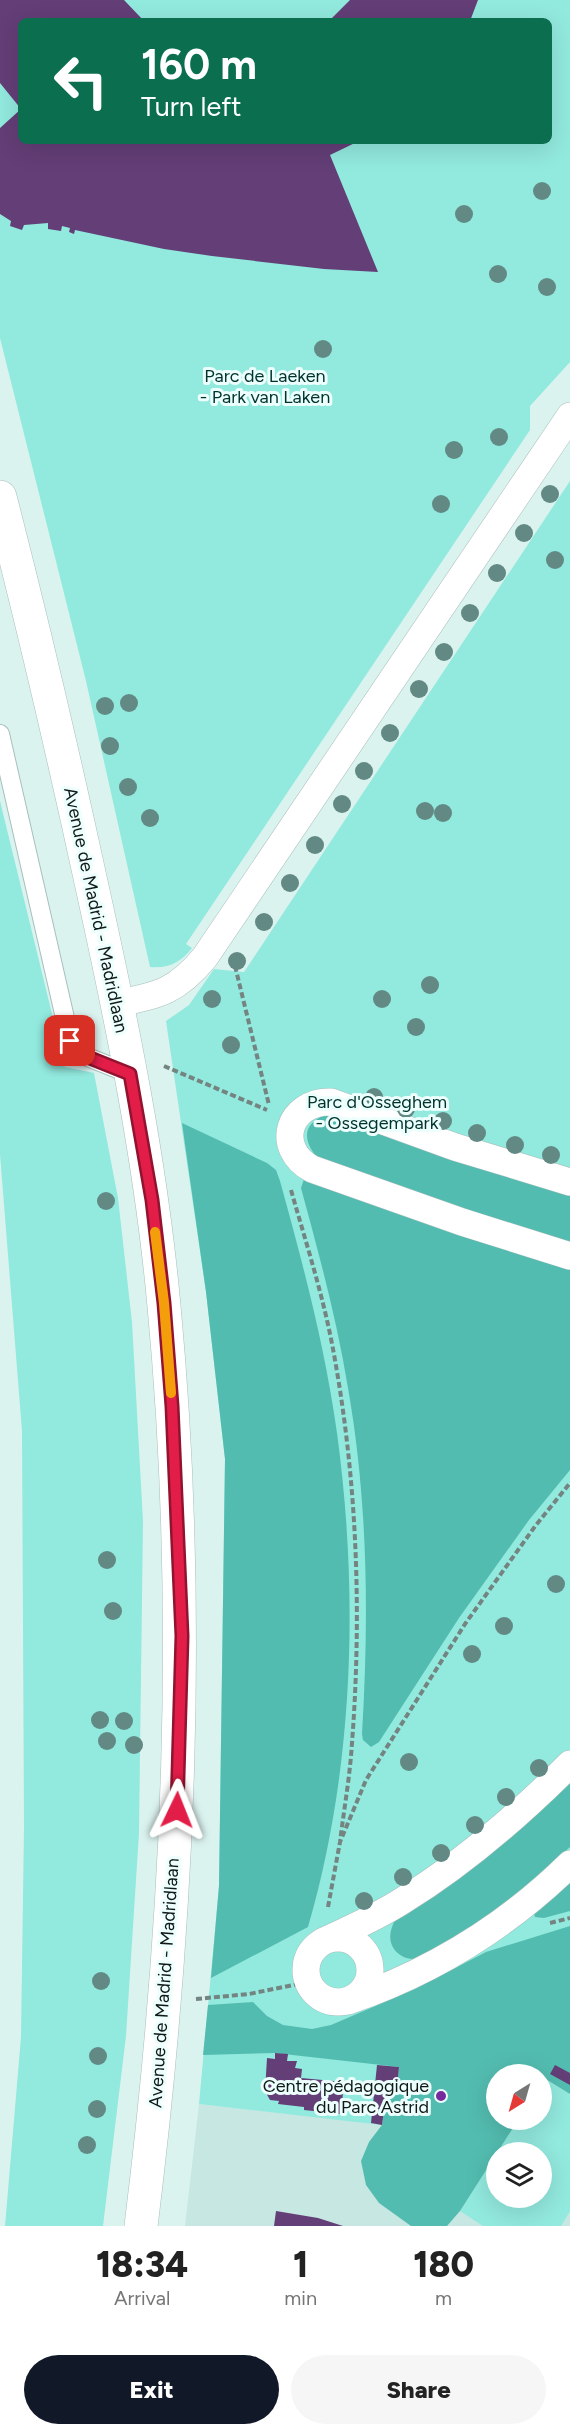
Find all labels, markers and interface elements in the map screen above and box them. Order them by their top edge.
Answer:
text: 160 m [141,39,257,90]
icon: left [42,42,120,120]
text: Turn left [141,90,241,123]
park label: Parc de Laeken - Park van Laken [200,365,330,408]
street label: Avenue de Madrid - Madridlaan [59,785,133,1035]
pin [44,1015,95,1066]
icon: arrive [53,1024,86,1057]
park label: Parc d'Osseghem - Ossegempark [307,1091,447,1134]
position arrow [145,1778,209,1842]
street label: Avenue de Madrid - Madridlaan [144,1857,184,2109]
north arrow [486,2064,552,2130]
map controls [486,2064,552,2208]
place label: Centre pédagogique du Parc Astrid [263,2075,429,2118]
marker: Centre pédagogique du Parc Astrid [434,2089,448,2103]
button: layers [486,2142,552,2208]
text: 18:34 [96,2243,188,2286]
text: 1 [293,2243,308,2286]
text: 180 [413,2243,474,2286]
text: Arrival [114,2286,170,2310]
text: min [284,2286,317,2310]
text: m [435,2286,452,2310]
button: Exit [24,2355,279,2424]
button: Share [291,2355,546,2424]

